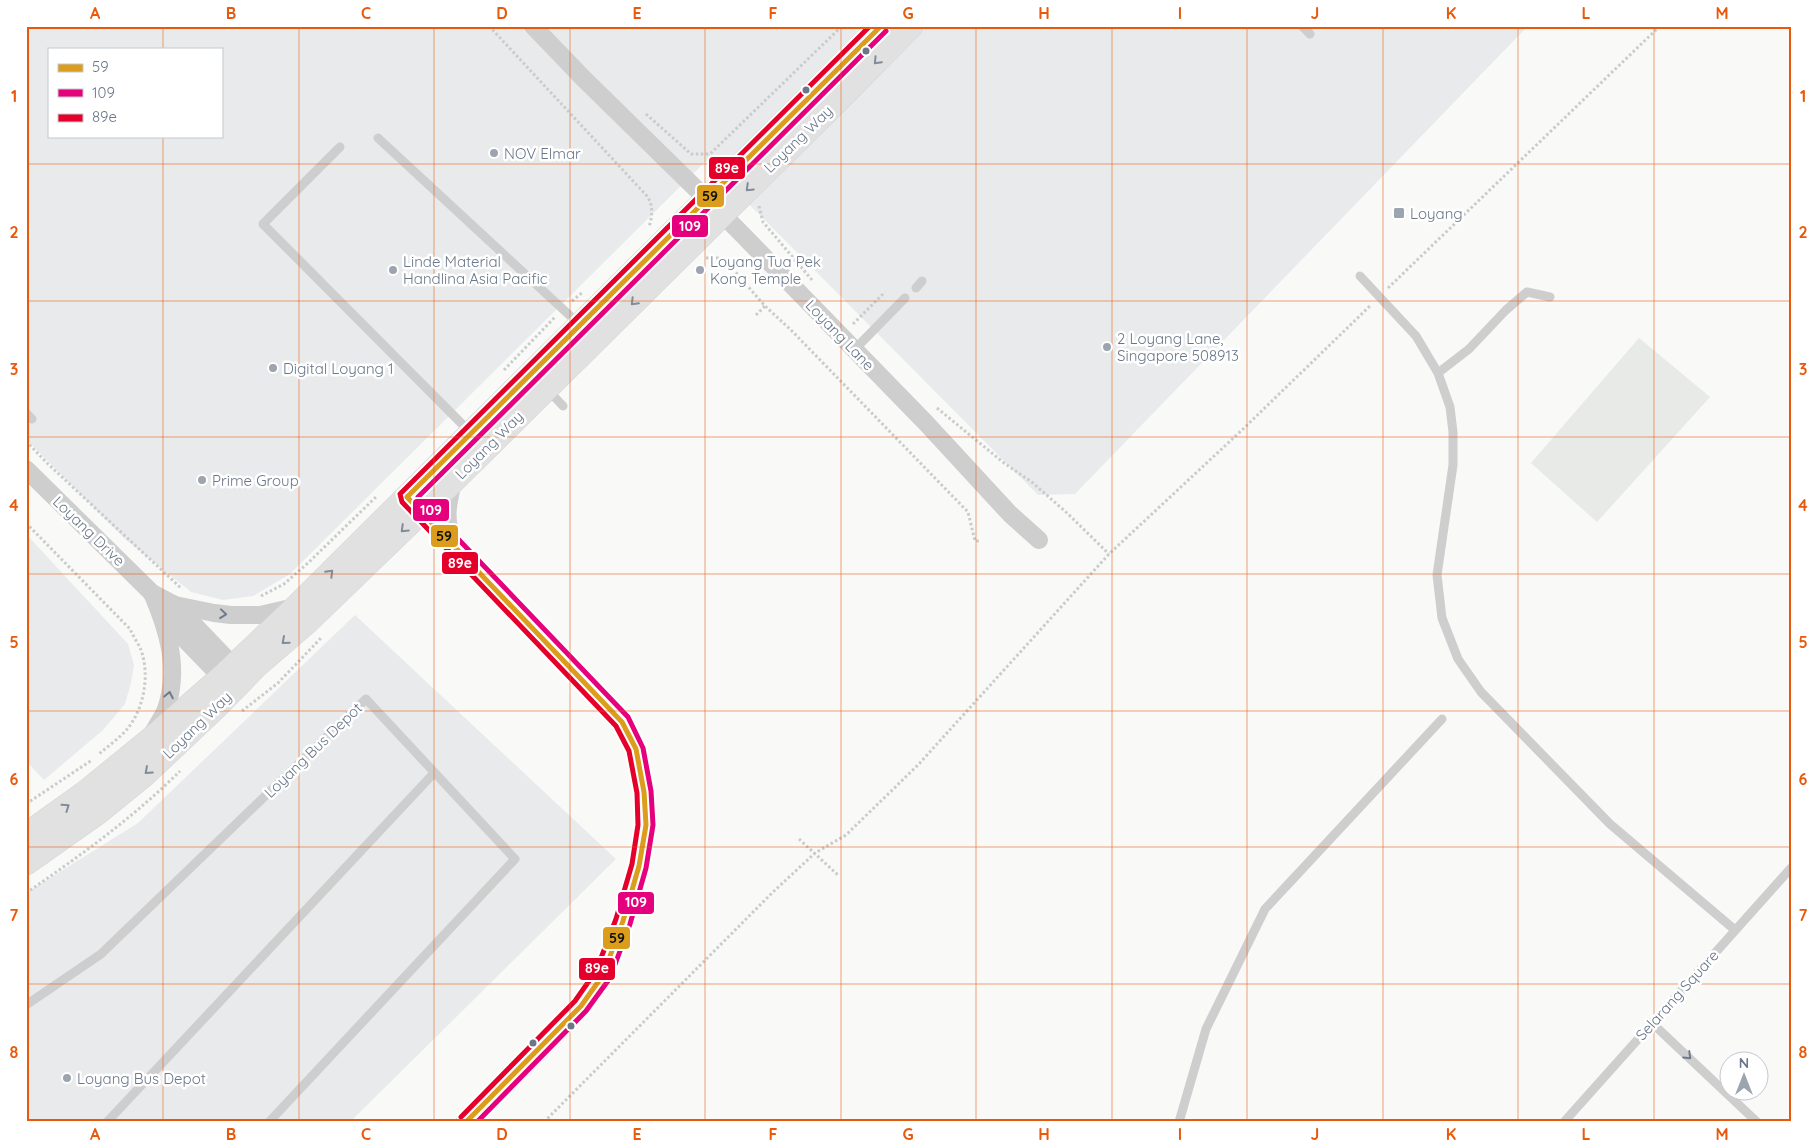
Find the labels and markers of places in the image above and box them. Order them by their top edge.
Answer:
unlabelled marker [861,46,871,56]
unlabelled marker [801,85,811,95]
place label: NOV Elmar [504,144,581,163]
marker: NOV Elmar [488,147,500,159]
place label: Loyang [1410,204,1463,223]
marker: Loyang [1392,206,1406,220]
place label: Linde Material Handlina Asia Pacific [403,252,548,288]
place label: Loyang Tua Pek Kong Temple [710,252,821,288]
marker: Linde Material Handlina Asia Pacific [387,264,399,276]
marker: Loyang Tua Pek Kong Temple [694,264,706,276]
place label: 2 Loyang Lane, Singapore 508913 [1117,329,1239,365]
marker: 2 Loyang Lane, Singapore 508913 [1101,341,1113,353]
place label: Digital Loyang 1 [283,359,394,378]
marker: Digital Loyang 1 [267,362,279,374]
place label: Prime Group [212,471,299,490]
marker: Prime Group [196,474,208,486]
unlabelled marker [566,1021,576,1031]
unlabelled marker [528,1038,538,1048]
place label: Loyang Bus Depot [77,1069,206,1088]
marker: Loyang Bus Depot [61,1072,73,1084]

